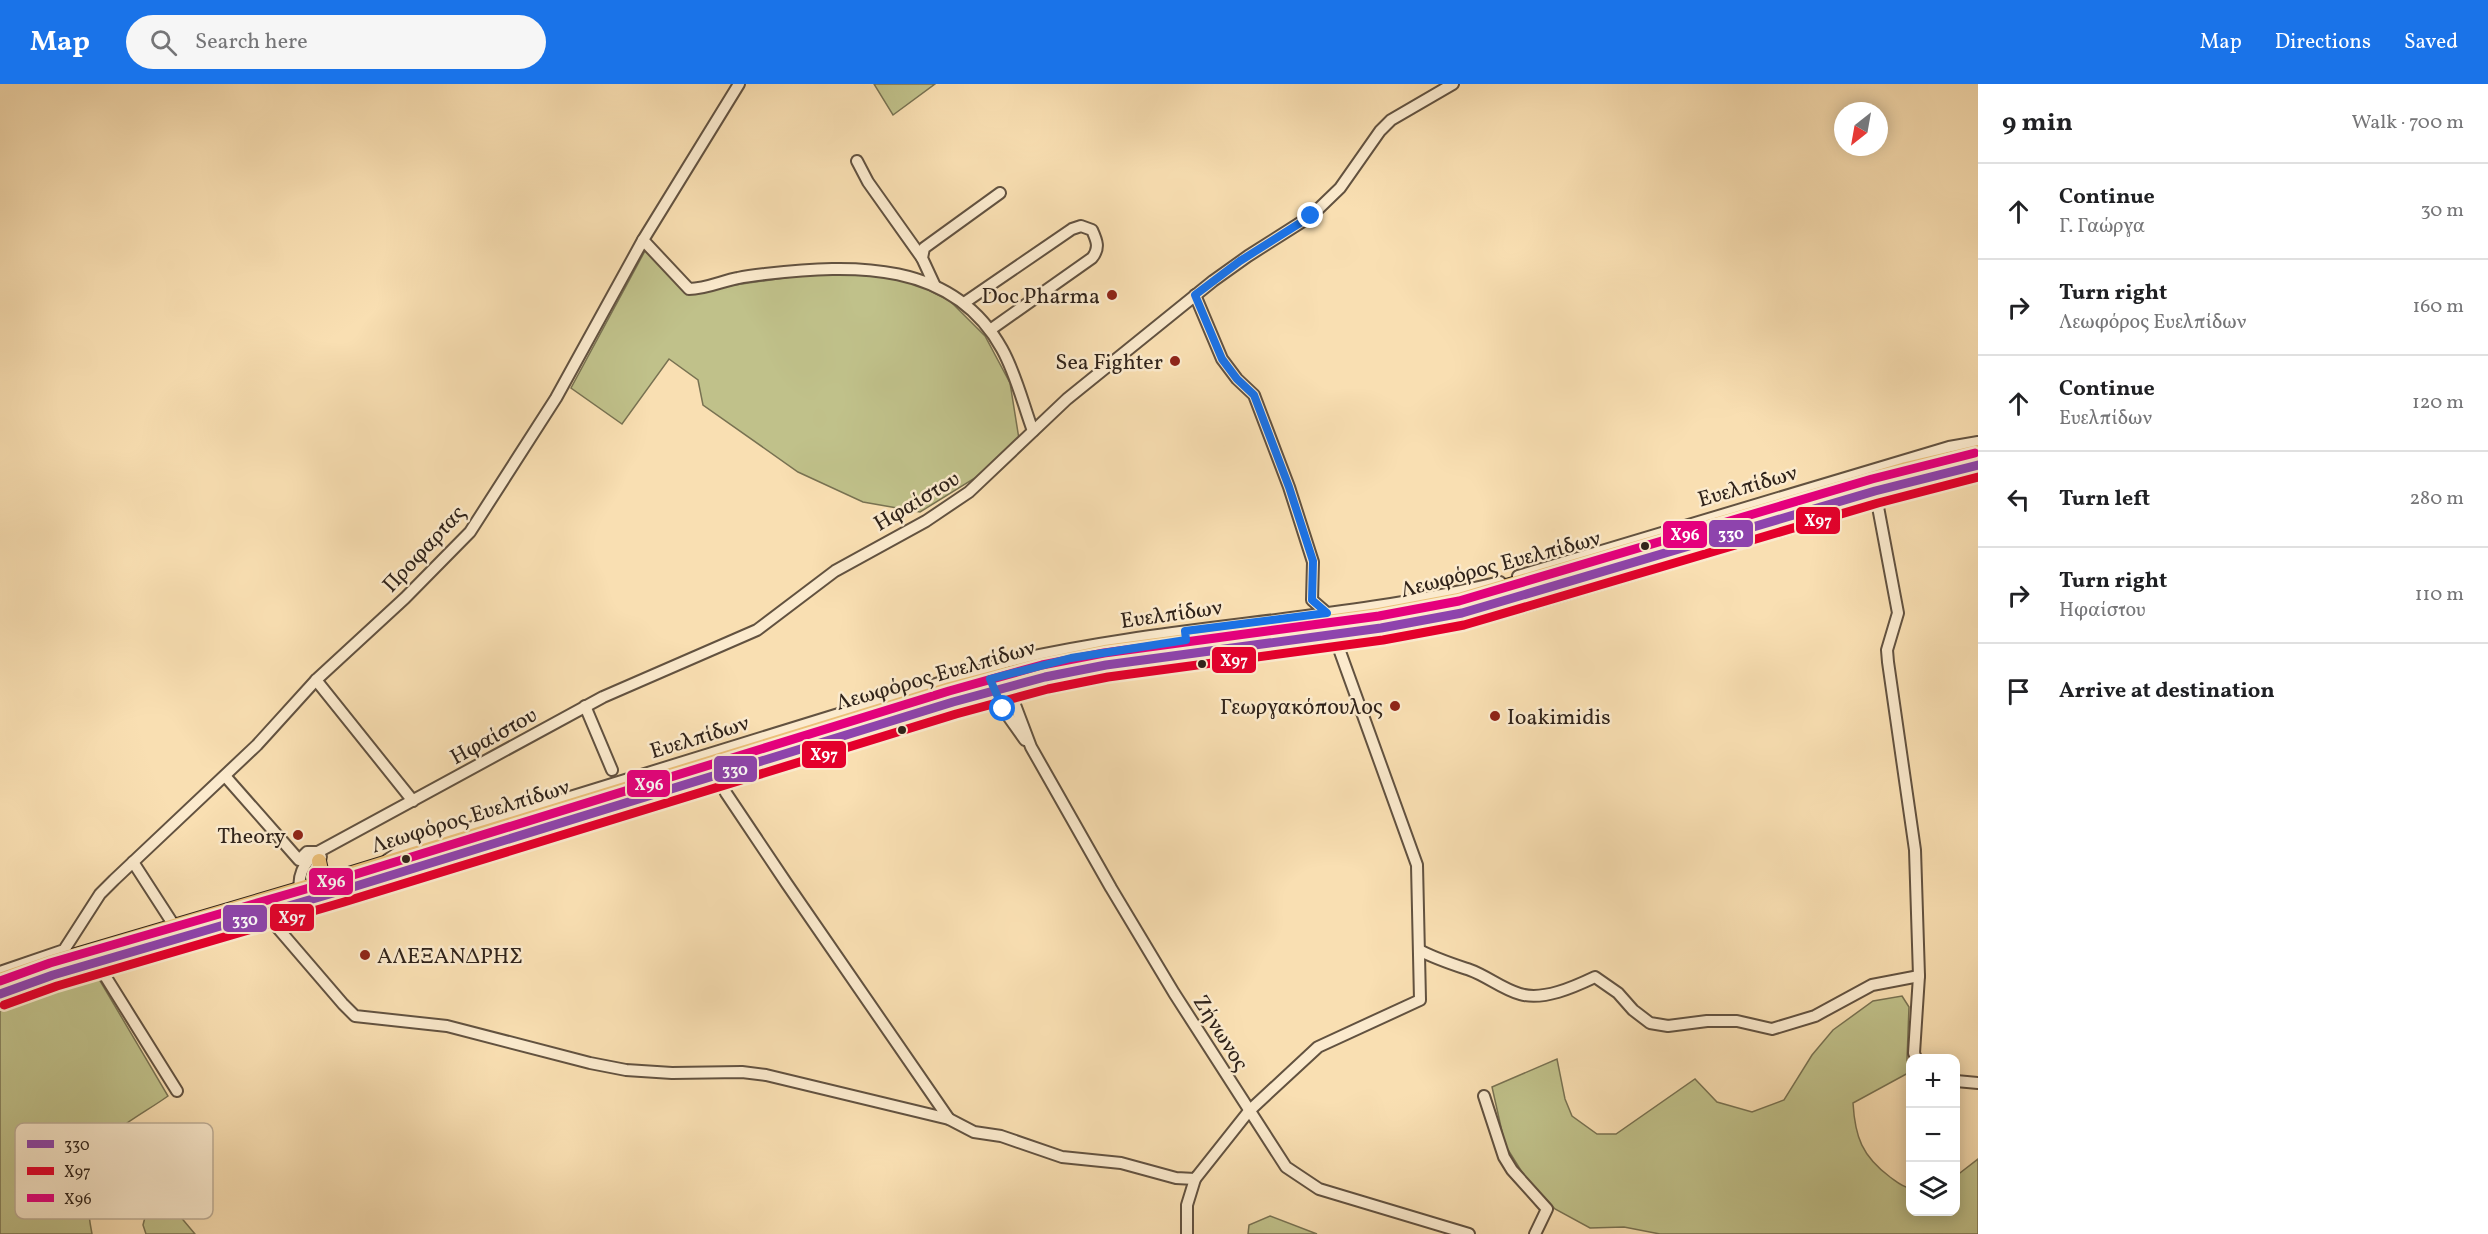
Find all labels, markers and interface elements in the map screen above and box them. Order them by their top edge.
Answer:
search box [126,15,546,69]
text: Map [30,23,90,62]
icon: search [147,26,180,59]
text: Search here [195,27,308,58]
text: Map [2200,28,2242,57]
text: Directions [2275,28,2371,57]
text: Saved [2404,28,2458,57]
north arrow [1834,102,1888,156]
text: 9 min [2002,105,2073,141]
text: Walk · 700 m [2352,109,2464,137]
text: Continue [2059,182,2155,213]
icon: ahead [2002,195,2035,228]
text: 30 m [2420,197,2464,225]
route end [1297,202,1323,228]
text: Γ. Γαώργα [2059,213,2145,241]
text: Turn right [2059,278,2167,309]
place label: Doc Pharma [982,282,1100,313]
marker: Doc Pharma [1105,288,1119,302]
icon: right [2002,291,2035,324]
text: 160 m [2412,293,2464,321]
text: Λεωφόρος Ευελπίδων [2059,309,2246,337]
place label: Sea Fighter [1055,348,1163,379]
marker: Sea Fighter [1168,354,1182,368]
text: Continue [2059,374,2155,405]
icon: ahead [2002,387,2035,420]
text: 120 m [2412,389,2464,417]
text: Ευελπίδων [2059,405,2152,433]
street label: Ευελπίδων [1694,458,1801,516]
street label: Ηφαίστου [868,464,966,540]
icon: left [2002,483,2035,516]
text: Turn left [2059,484,2150,515]
text: 280 m [2409,485,2464,513]
street label: Προφαρτας [376,499,474,600]
line badge: X97 [1795,506,1841,535]
text: X97 [1804,511,1832,533]
line badge: 330 [1708,519,1754,548]
line badge: Χ96 [1662,520,1708,549]
street label: Λεωφόρος Ευελπίδων [1397,524,1604,607]
text: 330 [1718,524,1744,546]
text: Χ96 [1670,525,1700,547]
unlabelled marker [1639,540,1651,552]
text: Turn right [2059,566,2167,597]
icon: right [2002,579,2035,612]
text: 110 m [2415,581,2464,609]
street label: Ευελπίδων [1119,593,1224,638]
text: Ηφαίστου [2059,597,2146,625]
street label: Λεωφόρος Ευελπίδων [833,633,1039,720]
line badge: X97 [1211,646,1257,674]
text: X97 [1220,651,1248,673]
unlabelled marker [1196,658,1208,670]
icon: arrive [2002,675,2035,708]
text: Arrive at destination [2059,676,2275,707]
place label: Γεωργακόπουλος [1220,693,1383,724]
route start [989,695,1015,721]
marker: Γεωργακόπουλος [1388,699,1402,713]
street label: Ηφαίστου [445,701,543,774]
place label: Ioakimidis [1507,703,1611,734]
street label: Ευελπίδων [646,709,753,768]
marker: Ioakimidis [1488,709,1502,723]
unlabelled marker [896,724,908,736]
line badge: X97 [801,740,847,769]
text: X97 [810,745,838,767]
line badge: 330 [713,755,758,783]
text: 330 [722,760,748,782]
line badge: Χ96 [626,769,671,798]
street label: Λεωφόρος Ευελπίδων [368,772,574,862]
text: Χ96 [634,775,664,797]
place label: Theory [217,822,286,853]
marker: Theory [291,828,305,842]
unlabelled marker [400,853,412,865]
line badge: Χ96 [308,867,354,896]
text: Χ96 [316,872,346,894]
line badge: X97 [269,903,315,932]
line badge: 330 [222,904,268,933]
text: X97 [278,908,306,930]
text: 330 [232,910,258,932]
place label: ΑΛΕΞΑΝΔΡΗΣ [377,942,523,973]
marker: ΑΛΕΞΑΝΔΡΗΣ [358,948,372,962]
street label: Ζήνωνος [1184,989,1255,1077]
map controls [1906,1054,1960,1216]
button: + [1906,1054,1960,1108]
button: − [1906,1108,1960,1162]
legend [15,1123,213,1219]
text: 330 [64,1135,90,1157]
text: X97 [64,1162,91,1184]
button: layers [1906,1162,1960,1216]
text: Χ96 [64,1189,92,1211]

